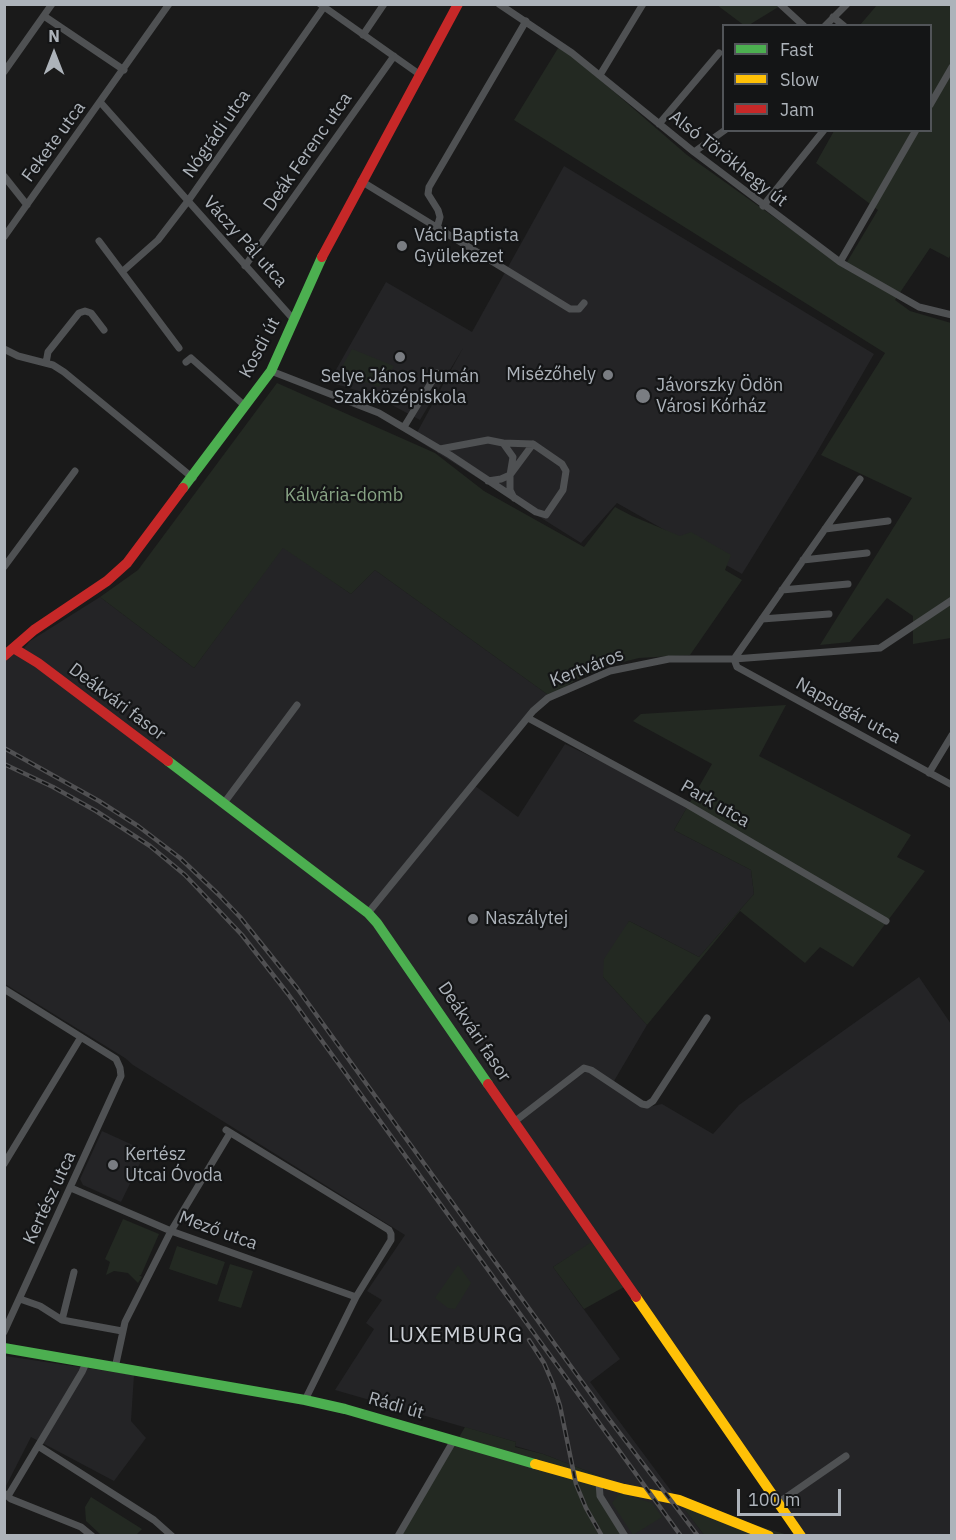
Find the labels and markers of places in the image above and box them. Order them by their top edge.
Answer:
place label: Váci Baptista Gyülekezet [414,225,519,268]
marker: Váci Baptista Gyülekezet [395,239,409,253]
marker: Selye János Humán Szakközépiskola [393,350,407,364]
place label: Misézőhely [506,364,596,386]
place label: Selye János Humán Szakközépiskola [321,366,479,409]
marker: Misézőhely [601,368,615,382]
place label: Jávorszky Ödön Városi Kórház [656,375,783,418]
marker: Jávorszky Ödön Városi Kórház [634,387,652,405]
place label: Naszálytej [485,908,568,930]
marker: Naszálytej [466,912,480,926]
place label: Kertész Utcai Óvoda [125,1144,222,1186]
marker: Kertész Utcai Óvoda [106,1158,120,1172]

